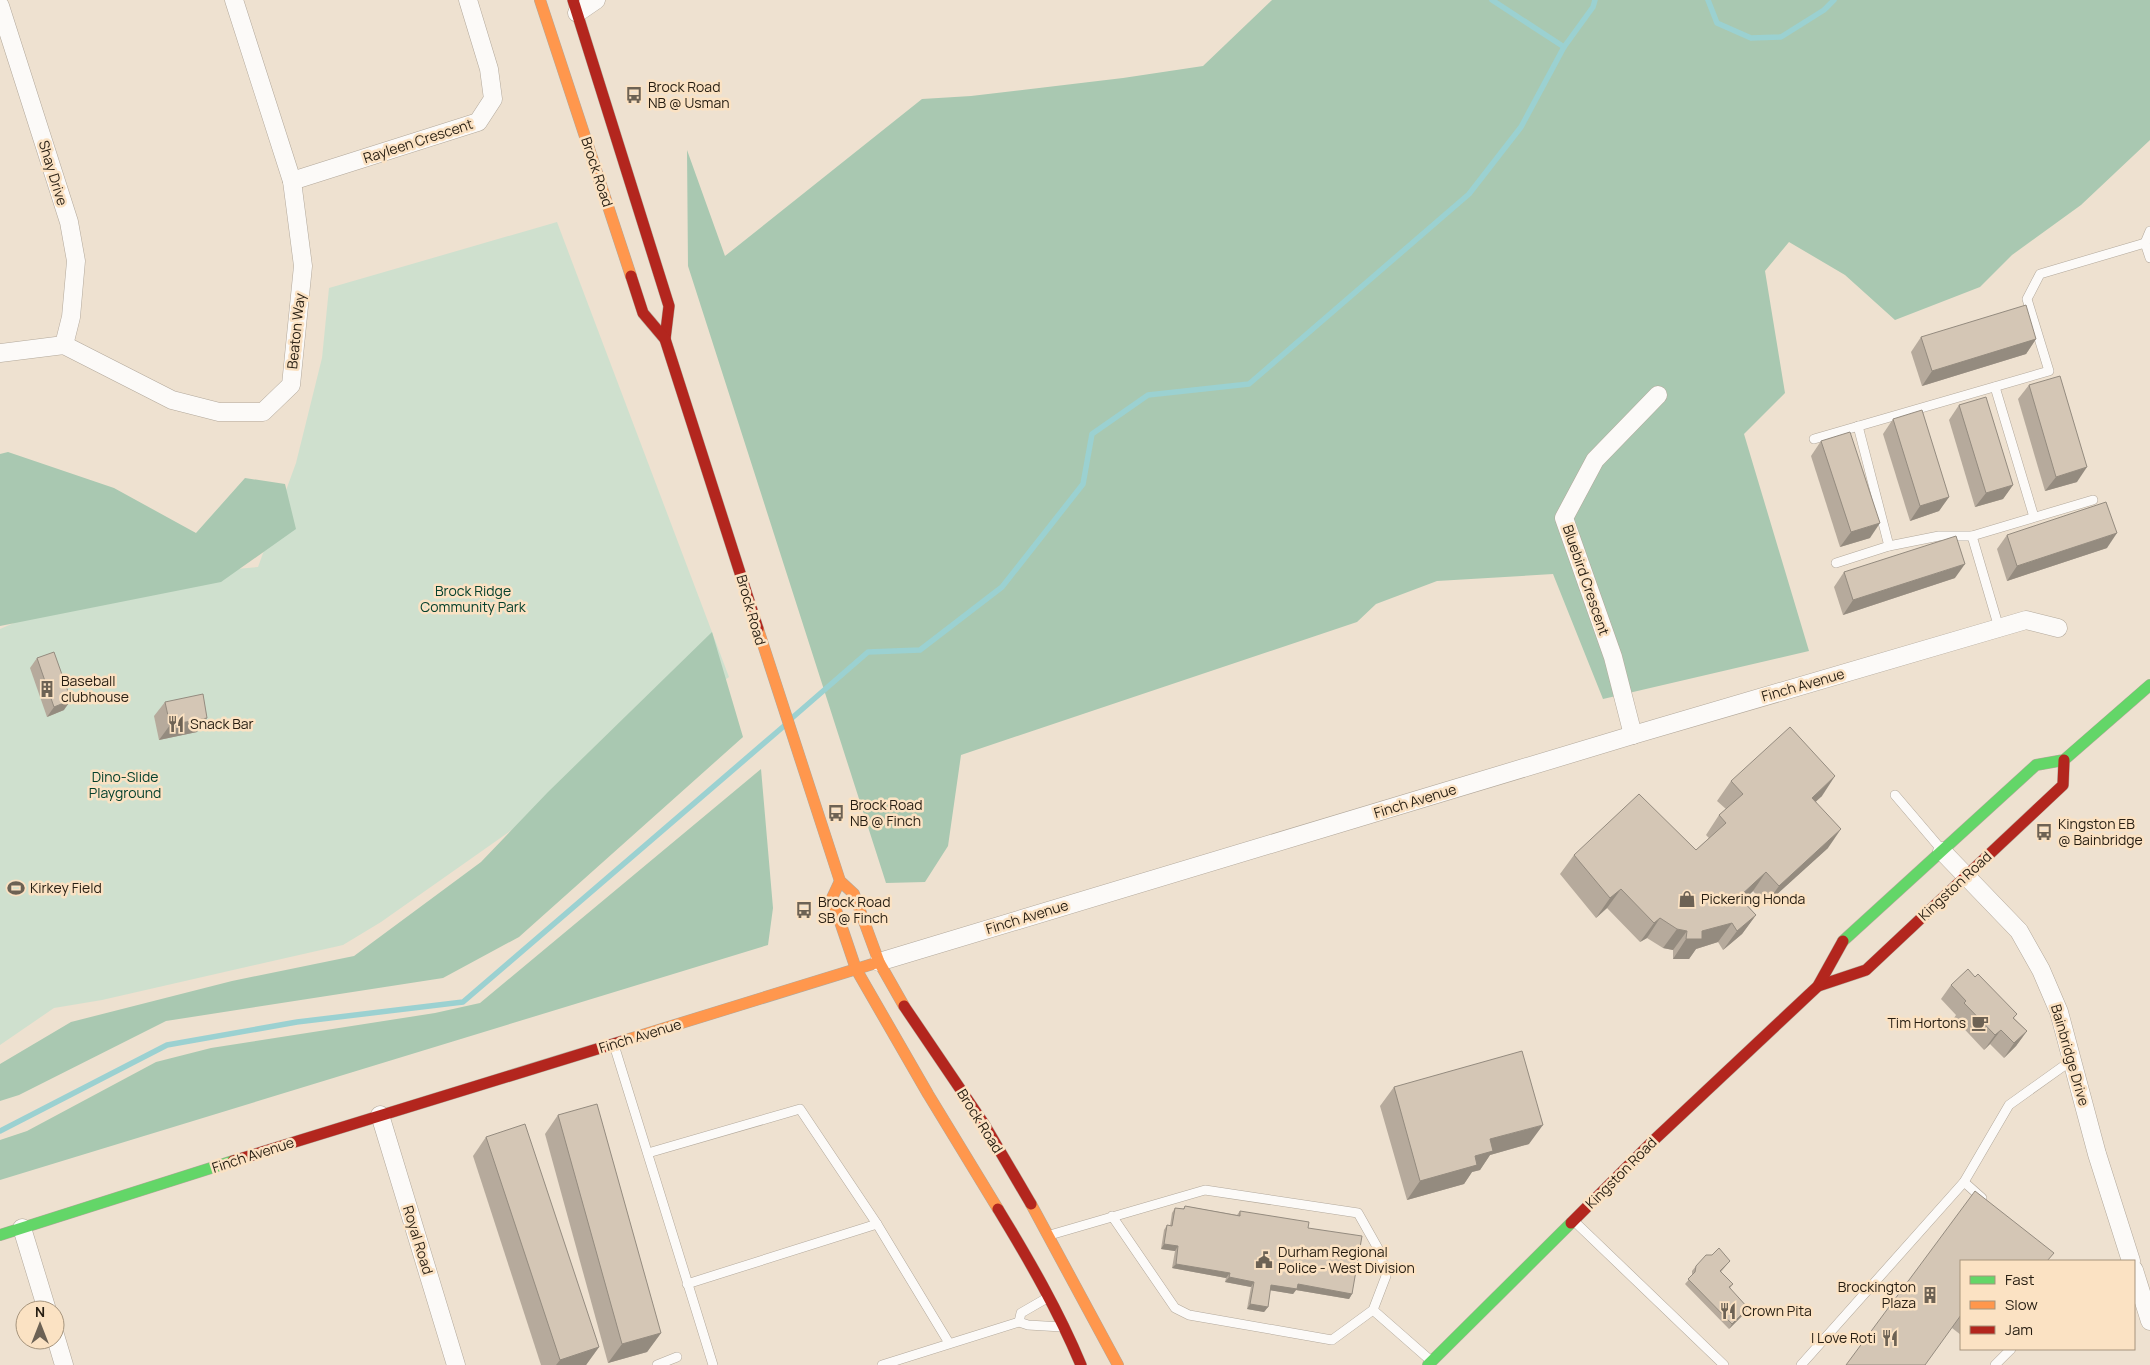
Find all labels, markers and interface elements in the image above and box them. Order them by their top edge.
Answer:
place label: Brock Road NB @ Usman [648,77,730,112]
bus stop icon: Brock Road NB @ Usman [624,85,644,105]
street label: Rayleen Crescent [361,114,475,167]
street label: Brock Road [577,134,618,209]
street label: Shay Drive [35,138,72,208]
street label: Beaton Way [282,291,309,370]
street label: Bluebird Crescent [1559,522,1614,638]
street label: Brock Road [732,572,771,647]
park label: Brock Ridge Community Park [420,581,527,616]
street label: Finch Avenue [1759,664,1847,705]
place label: Baseball clubhouse [61,671,129,706]
building icon: Baseball clubhouse [37,679,57,699]
restaurant icon: Snack Bar [166,714,186,734]
place label: Snack Bar [190,714,254,733]
park label: Dino-Slide Playground [89,767,161,802]
street label: Finch Avenue [1371,779,1458,822]
place label: Brock Road NB @ Finch [850,795,922,830]
bus stop icon: Brock Road NB @ Finch [826,803,846,823]
place label: Kingston EB @ Bainbridge [2058,814,2143,849]
bus stop icon: Kingston EB @ Bainbridge [2034,822,2054,842]
street label: Kingston Road [1914,847,1995,924]
sports icon: Kirkey Field [6,878,26,898]
place label: Kirkey Field [30,878,102,897]
shop icon: Pickering Honda [1677,889,1697,909]
place label: Pickering Honda [1701,889,1805,908]
place label: Brock Road SB @ Finch [818,892,890,927]
street label: Finch Avenue [983,895,1070,938]
bus stop icon: Brock Road SB @ Finch [794,900,814,920]
street label: Bainbridge Drive [2047,1002,2094,1108]
place label: Tim Hortons [1888,1013,1966,1032]
cafe icon: Tim Hortons [1970,1013,1990,1033]
street label: Finch Avenue [596,1014,683,1057]
street label: Brock Road [953,1085,1008,1156]
street label: Finch Avenue [209,1132,296,1177]
street label: Kingston Road [1581,1133,1660,1212]
street label: Royal Road [399,1203,438,1277]
place label: Durham Regional Police - West Division [1278,1242,1415,1277]
public building icon: Durham Regional Police - West Division [1254,1250,1274,1270]
legend [1960,1260,2135,1350]
text: Fast [2005,1269,2034,1290]
place label: Brockington Plaza [1838,1277,1916,1312]
building icon: Brockington Plaza [1920,1285,1940,1305]
text: Slow [2005,1294,2038,1315]
north arrow [15,1300,65,1350]
restaurant icon: Crown Pita [1718,1301,1738,1321]
place label: Crown Pita [1742,1301,1812,1320]
text: N [35,1302,45,1321]
text: Jam [2005,1319,2033,1340]
place label: I Love Roti [1811,1328,1876,1347]
restaurant icon: I Love Roti [1880,1328,1900,1348]

